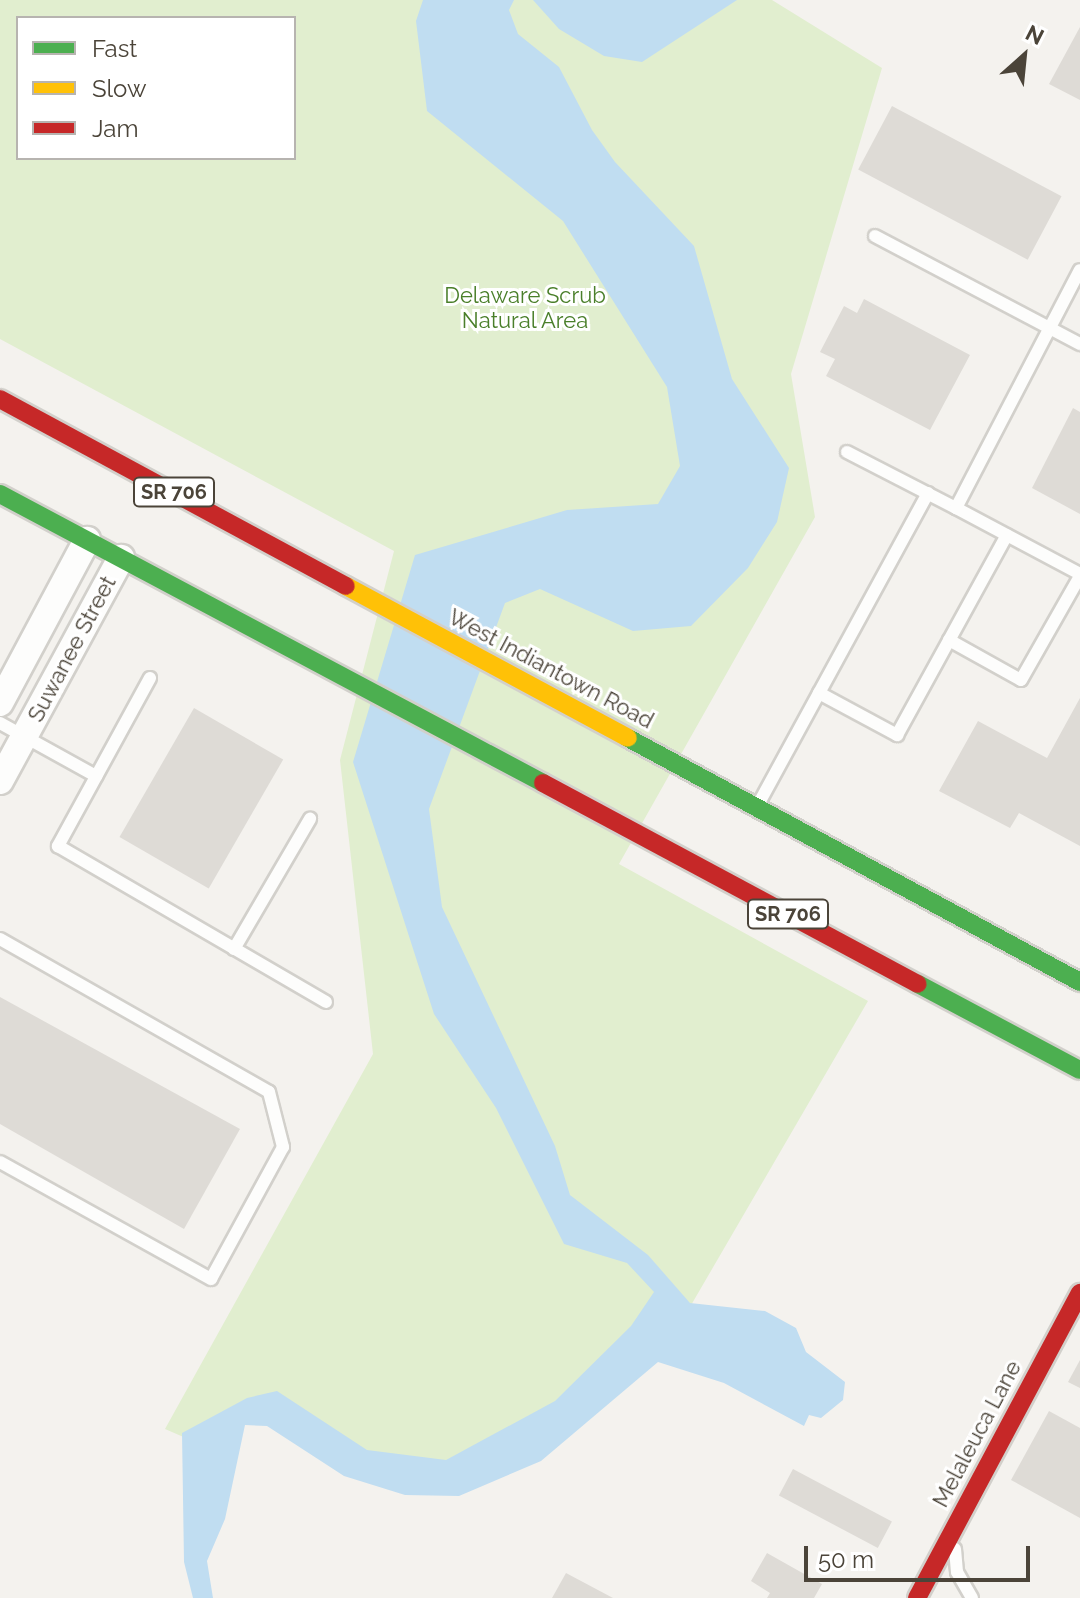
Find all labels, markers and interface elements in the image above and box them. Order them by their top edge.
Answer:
legend [16,16,296,160]
north arrow [984,16,1064,96]
text: N [1022,19,1048,50]
text: Fast [92,34,137,63]
text: Slow [92,74,146,103]
text: Jam [92,114,138,143]
park label: Delaware Scrub Natural Area [444,282,606,334]
road number: SR 706 [132,476,216,508]
street label: Suwanee Street [22,572,122,726]
street label: West Indiantown Road [444,604,658,734]
road number: SR 706 [746,898,830,930]
street label: Melaleuca Lane [927,1356,1027,1512]
scale bar [808,1530,1034,1580]
text: 50 m [818,1545,874,1574]

